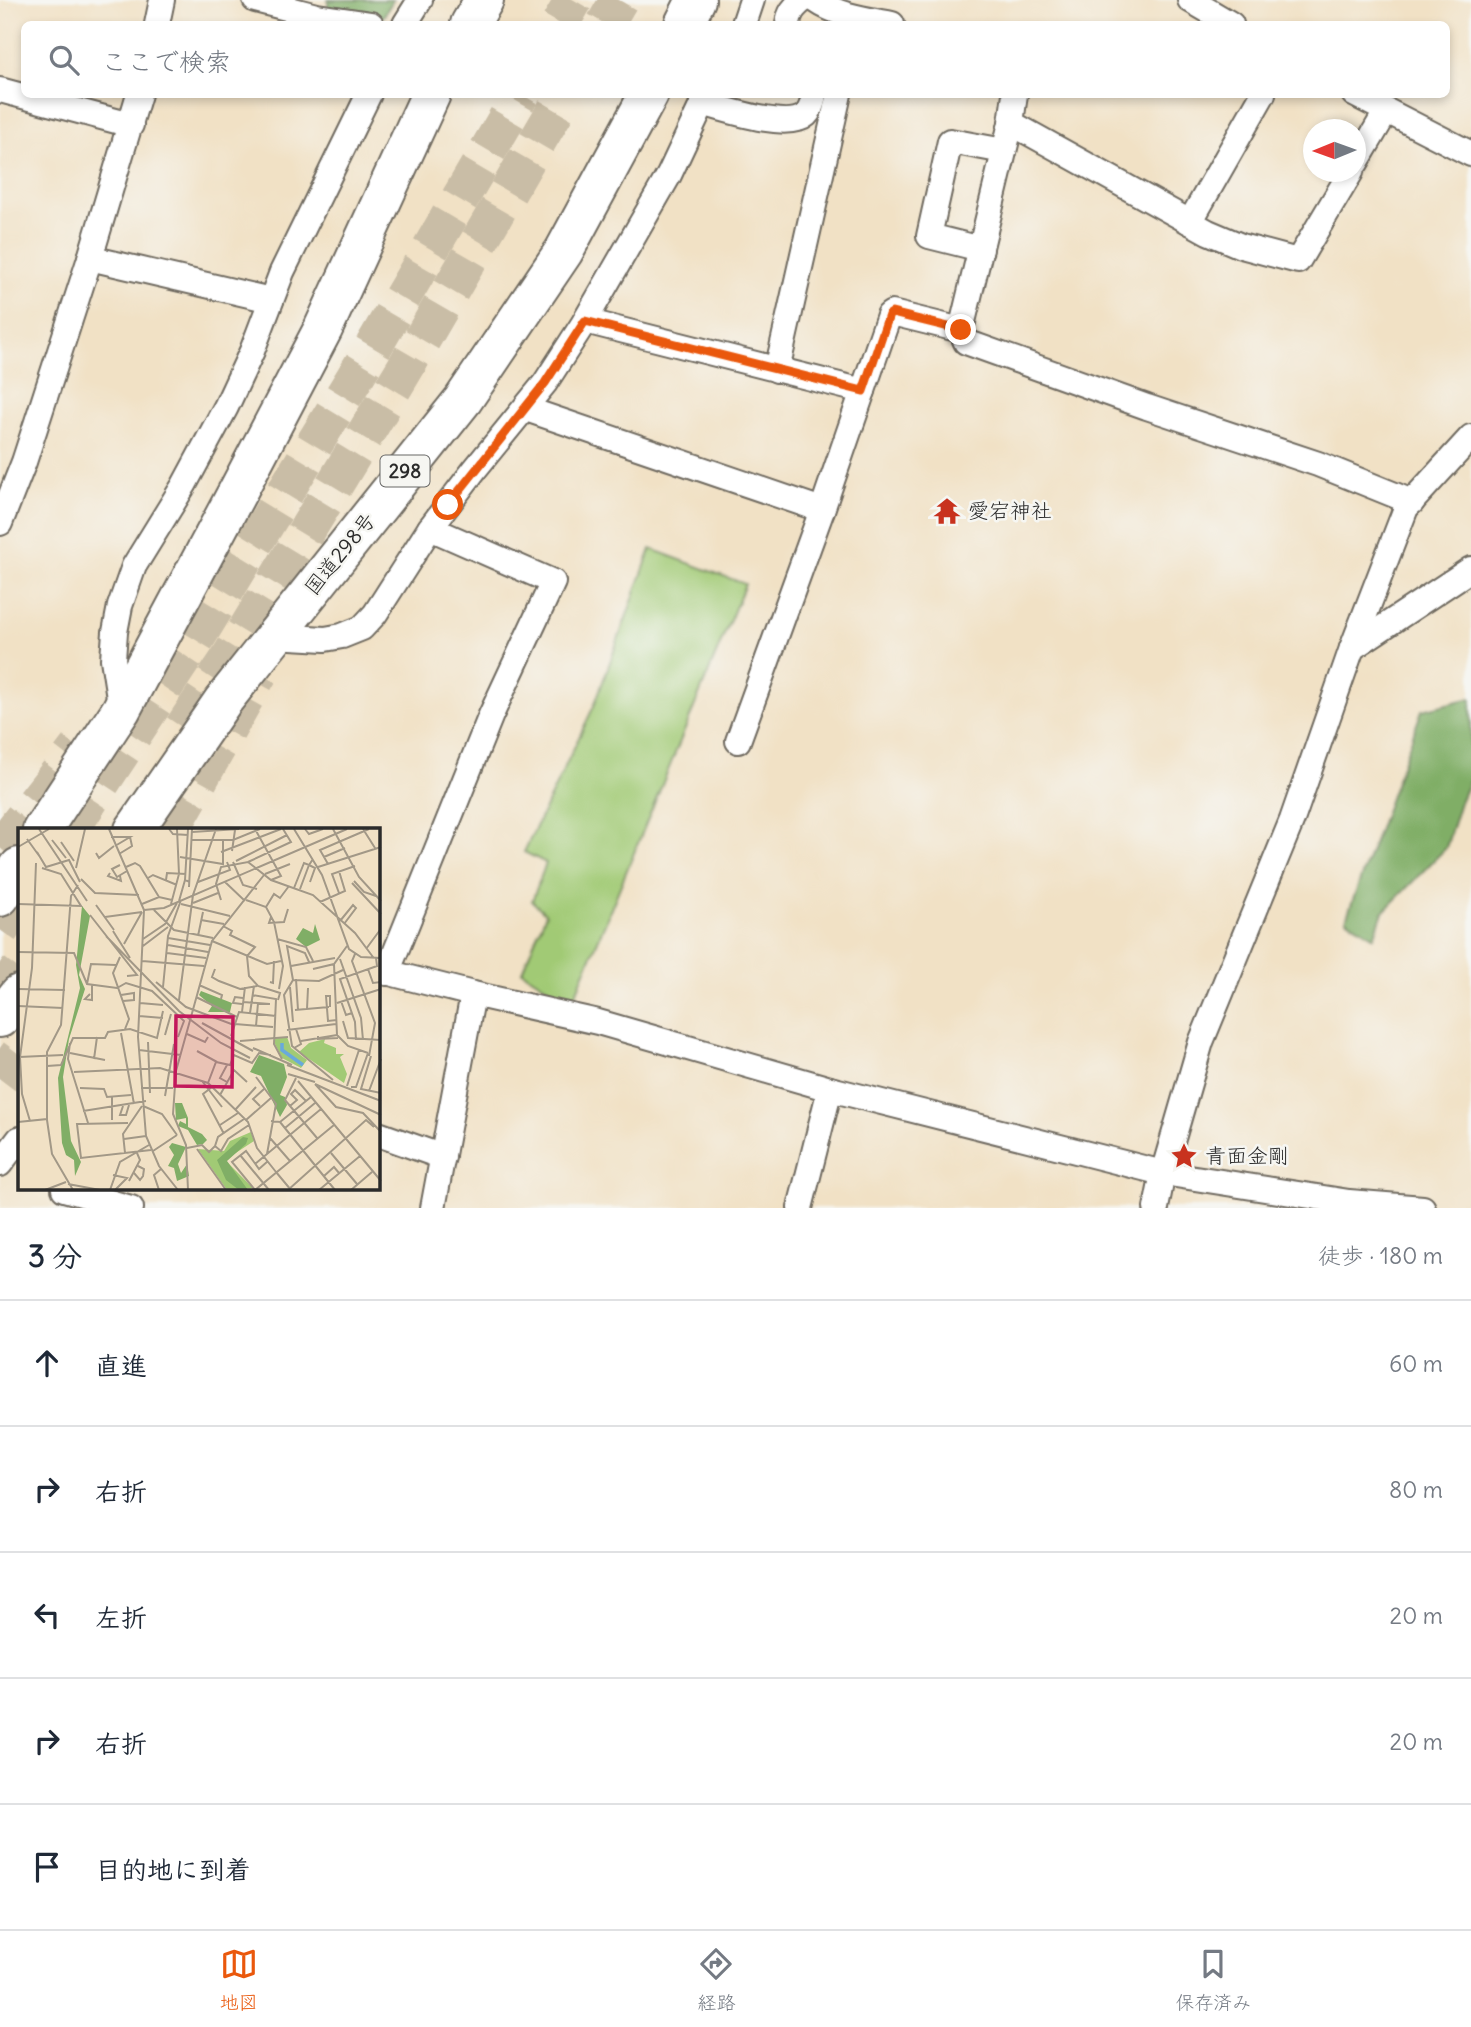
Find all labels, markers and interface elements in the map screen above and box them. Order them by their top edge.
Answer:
search box [21,21,1450,98]
icon: search [45,41,83,79]
text: ここで検索 [101,45,231,78]
north arrow [1303,119,1366,182]
route end [945,314,976,345]
road number: 298 [380,456,430,486]
route start [432,489,463,520]
temple icon: 愛宕神社 [932,496,962,526]
place label: 愛宕神社 [968,497,1052,524]
street label: 国道298号 [298,507,381,601]
inset map [18,828,380,1190]
place icon: 青面金剛 [1169,1141,1199,1171]
place label: 青面金剛 [1205,1142,1289,1169]
text: 3 分 [28,1237,82,1275]
text: 徒歩 · 180 m [1318,1241,1443,1270]
icon: ahead [28,1344,66,1382]
text: 直進 [95,1349,147,1382]
text: 60 m [1389,1349,1443,1378]
icon: right [28,1470,66,1508]
text: 右折 [95,1475,147,1508]
text: 80 m [1389,1475,1443,1504]
icon: left [28,1596,66,1634]
text: 左折 [95,1601,147,1634]
text: 20 m [1390,1601,1443,1630]
icon: right [28,1722,66,1760]
text: 右折 [95,1727,147,1760]
text: 20 m [1390,1727,1443,1756]
icon: arrive [28,1848,66,1886]
text: 目的地に到着 [95,1853,251,1886]
tab: 地図 [220,1945,258,2014]
tab: 経路 [697,1945,735,2014]
tab: 保存済み [1175,1945,1251,2014]

